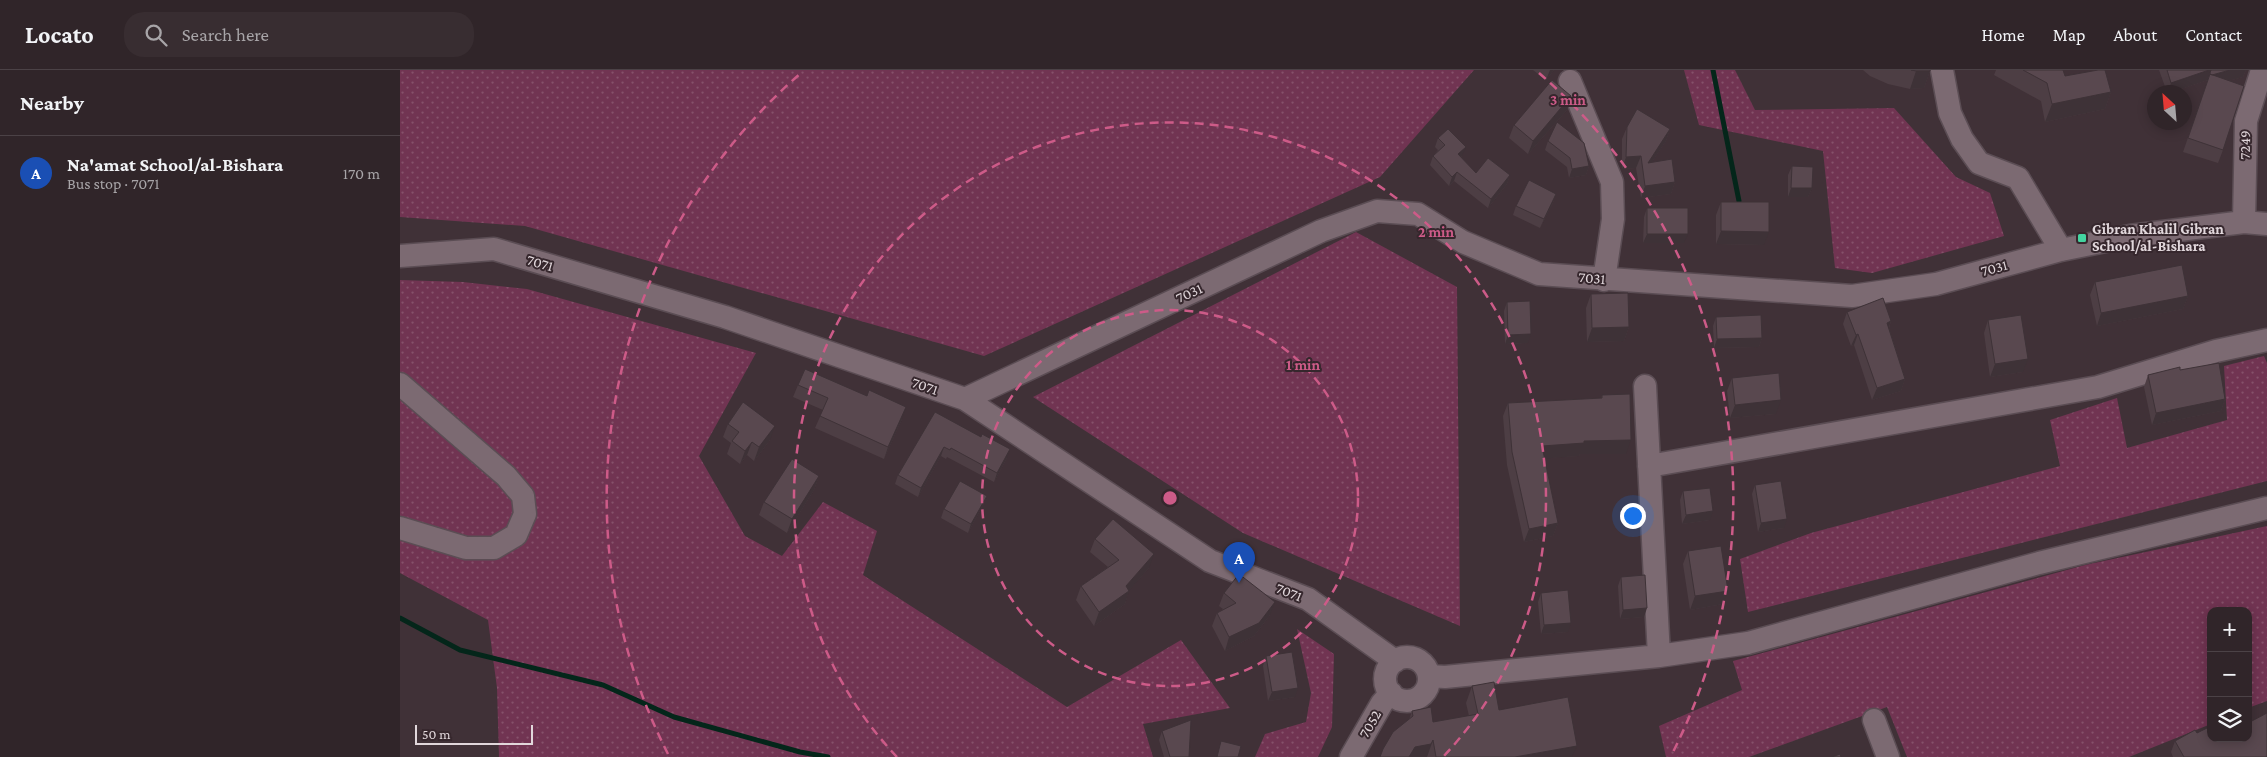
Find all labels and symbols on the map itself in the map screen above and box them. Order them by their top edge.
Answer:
north arrow [2147,85,2192,130]
text: 3 min [1550,92,1586,108]
street label: 7249 [2237,130,2253,160]
place label: Gibran Khalil Gibran School/al-Bishara [2092,221,2224,254]
text: 2 min [1418,224,1454,240]
marker: Gibran Khalil Gibran School/al-Bishara [2076,232,2088,244]
street label: 7071 [525,252,555,274]
street label: 7031 [1979,257,2009,279]
street label: 7031 [1578,269,1606,287]
street label: 7031 [1173,280,1205,306]
text: 1 min [1286,357,1320,373]
street label: 7071 [910,374,940,398]
centre of rings [1161,489,1179,507]
your location [1620,503,1646,529]
pin: A [1223,542,1255,583]
street label: 7071 [1274,580,1304,604]
street label: 7052 [1356,707,1384,741]
scale bar [415,722,532,745]

